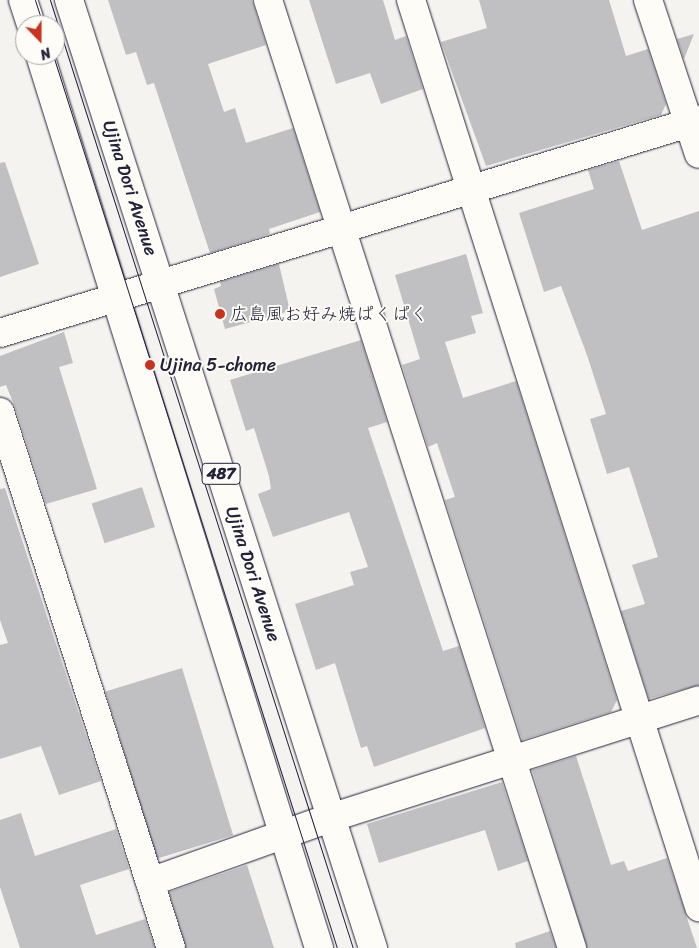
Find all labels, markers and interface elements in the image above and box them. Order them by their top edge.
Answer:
north arrow [15,15,65,65]
text: N [36,40,55,67]
street label: Ujina Dori Avenue [98,118,162,258]
place label: 広島風お好み焼ぱくぱく [230,303,428,325]
marker: 広島風お好み焼ぱくぱく [214,308,226,320]
place label: Ujina 5-chome [160,354,276,376]
marker: Ujina 5-chome [144,359,156,371]
road number: 487 [201,460,241,488]
street label: Ujina Dori Avenue [221,504,285,644]

